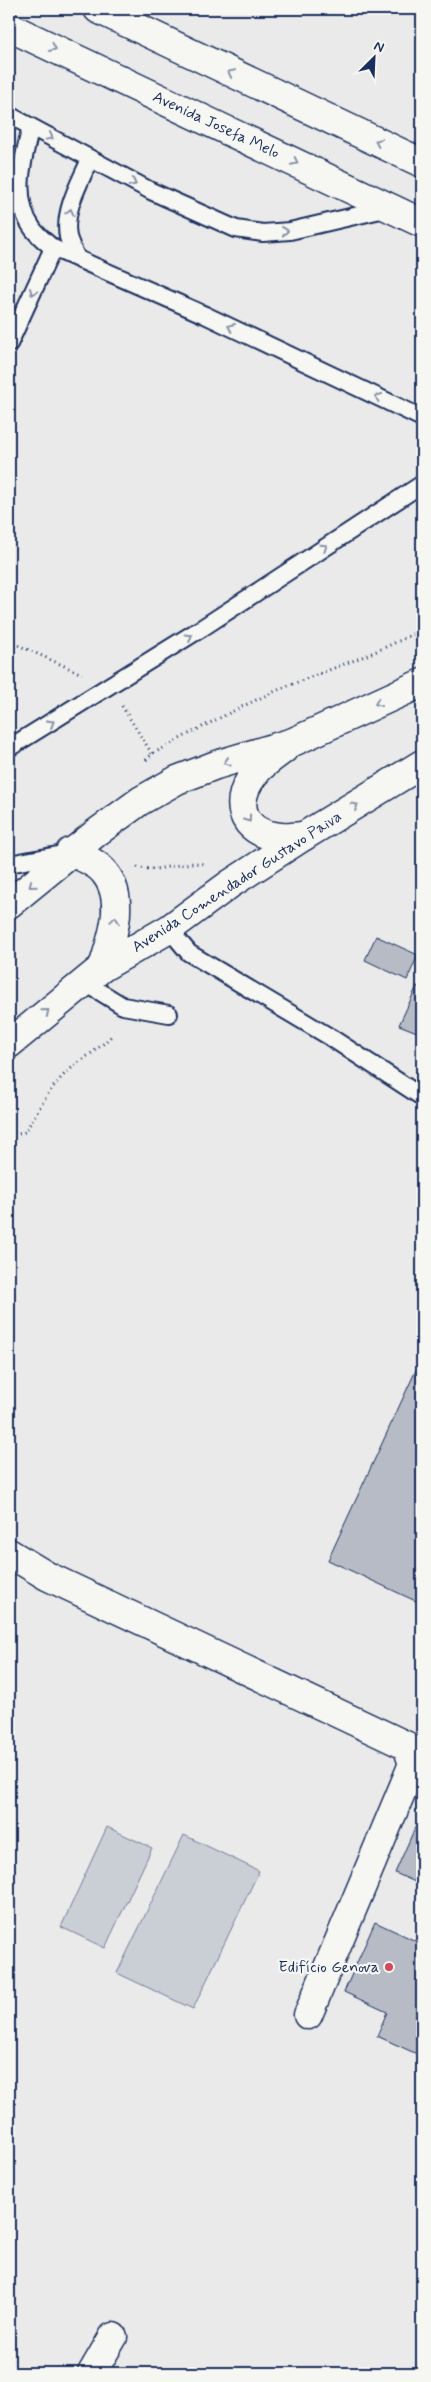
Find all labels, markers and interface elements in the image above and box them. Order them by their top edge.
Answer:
north arrow [348,32,398,82]
text: N [371,37,387,57]
one-way arrow [48,42,57,52]
one-way arrow [227,68,236,79]
street label: Avenida Josefa Melo [149,86,283,164]
one-way arrow [44,131,53,141]
one-way arrow [374,138,383,148]
one-way arrow [290,156,299,166]
one-way arrow [128,176,137,187]
one-way arrow [64,207,75,216]
one-way arrow [281,226,289,237]
one-way arrow [29,287,40,296]
one-way arrow [227,323,236,334]
one-way arrow [374,393,383,403]
one-way arrow [318,544,328,553]
one-way arrow [183,634,192,643]
one-way arrow [374,697,383,708]
one-way arrow [45,720,54,730]
one-way arrow [223,756,231,766]
one-way arrow [350,802,359,812]
street label: Avenida Comendador Gustavo Paiva [128,806,346,958]
one-way arrow [242,813,251,823]
one-way arrow [28,879,37,888]
one-way arrow [109,915,120,923]
one-way arrow [40,1008,49,1017]
place label: Edifício Genova [278,1957,379,1978]
marker: Edifício Genova [383,1961,395,1973]

